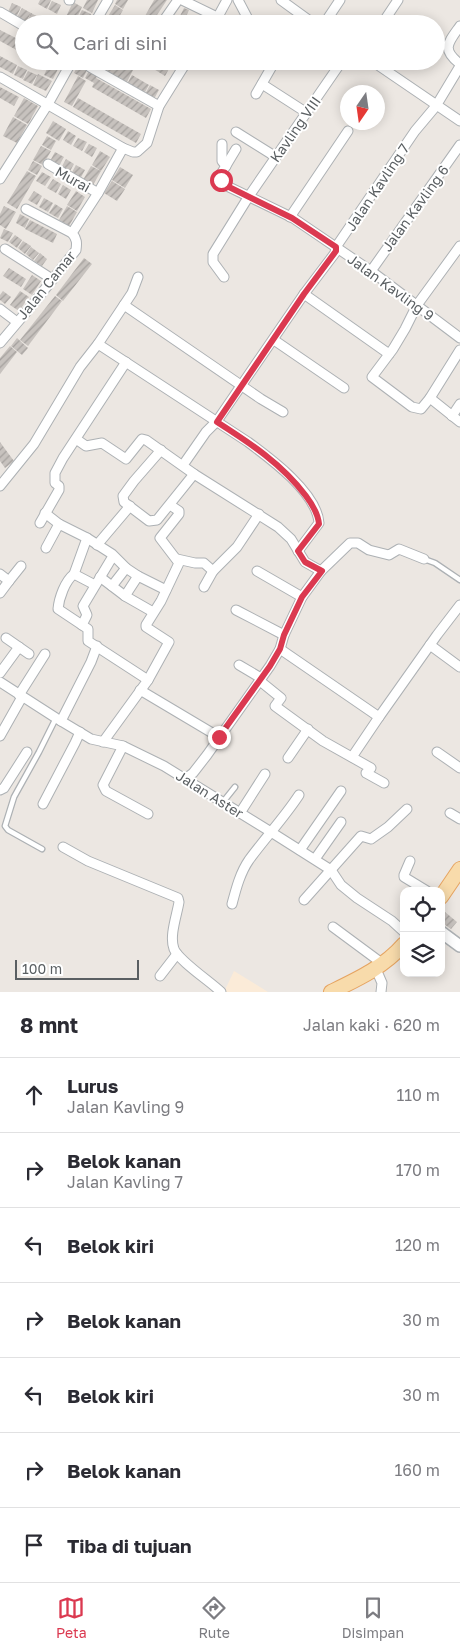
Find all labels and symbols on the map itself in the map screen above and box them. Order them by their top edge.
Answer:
north arrow [340,85,385,130]
street label: Kavling VIII [266,93,324,165]
street label: Jalan Kavling 7 [342,140,412,234]
street label: Murai [52,162,94,196]
street label: Jalan Kavling 6 [378,162,452,254]
route start [210,169,233,192]
street label: Jalan Camar [13,247,79,323]
street label: Jalan Kavling 9 [345,250,437,324]
route end [208,726,231,749]
street label: Jalan Aster [173,767,247,822]
scale bar [15,957,139,980]

